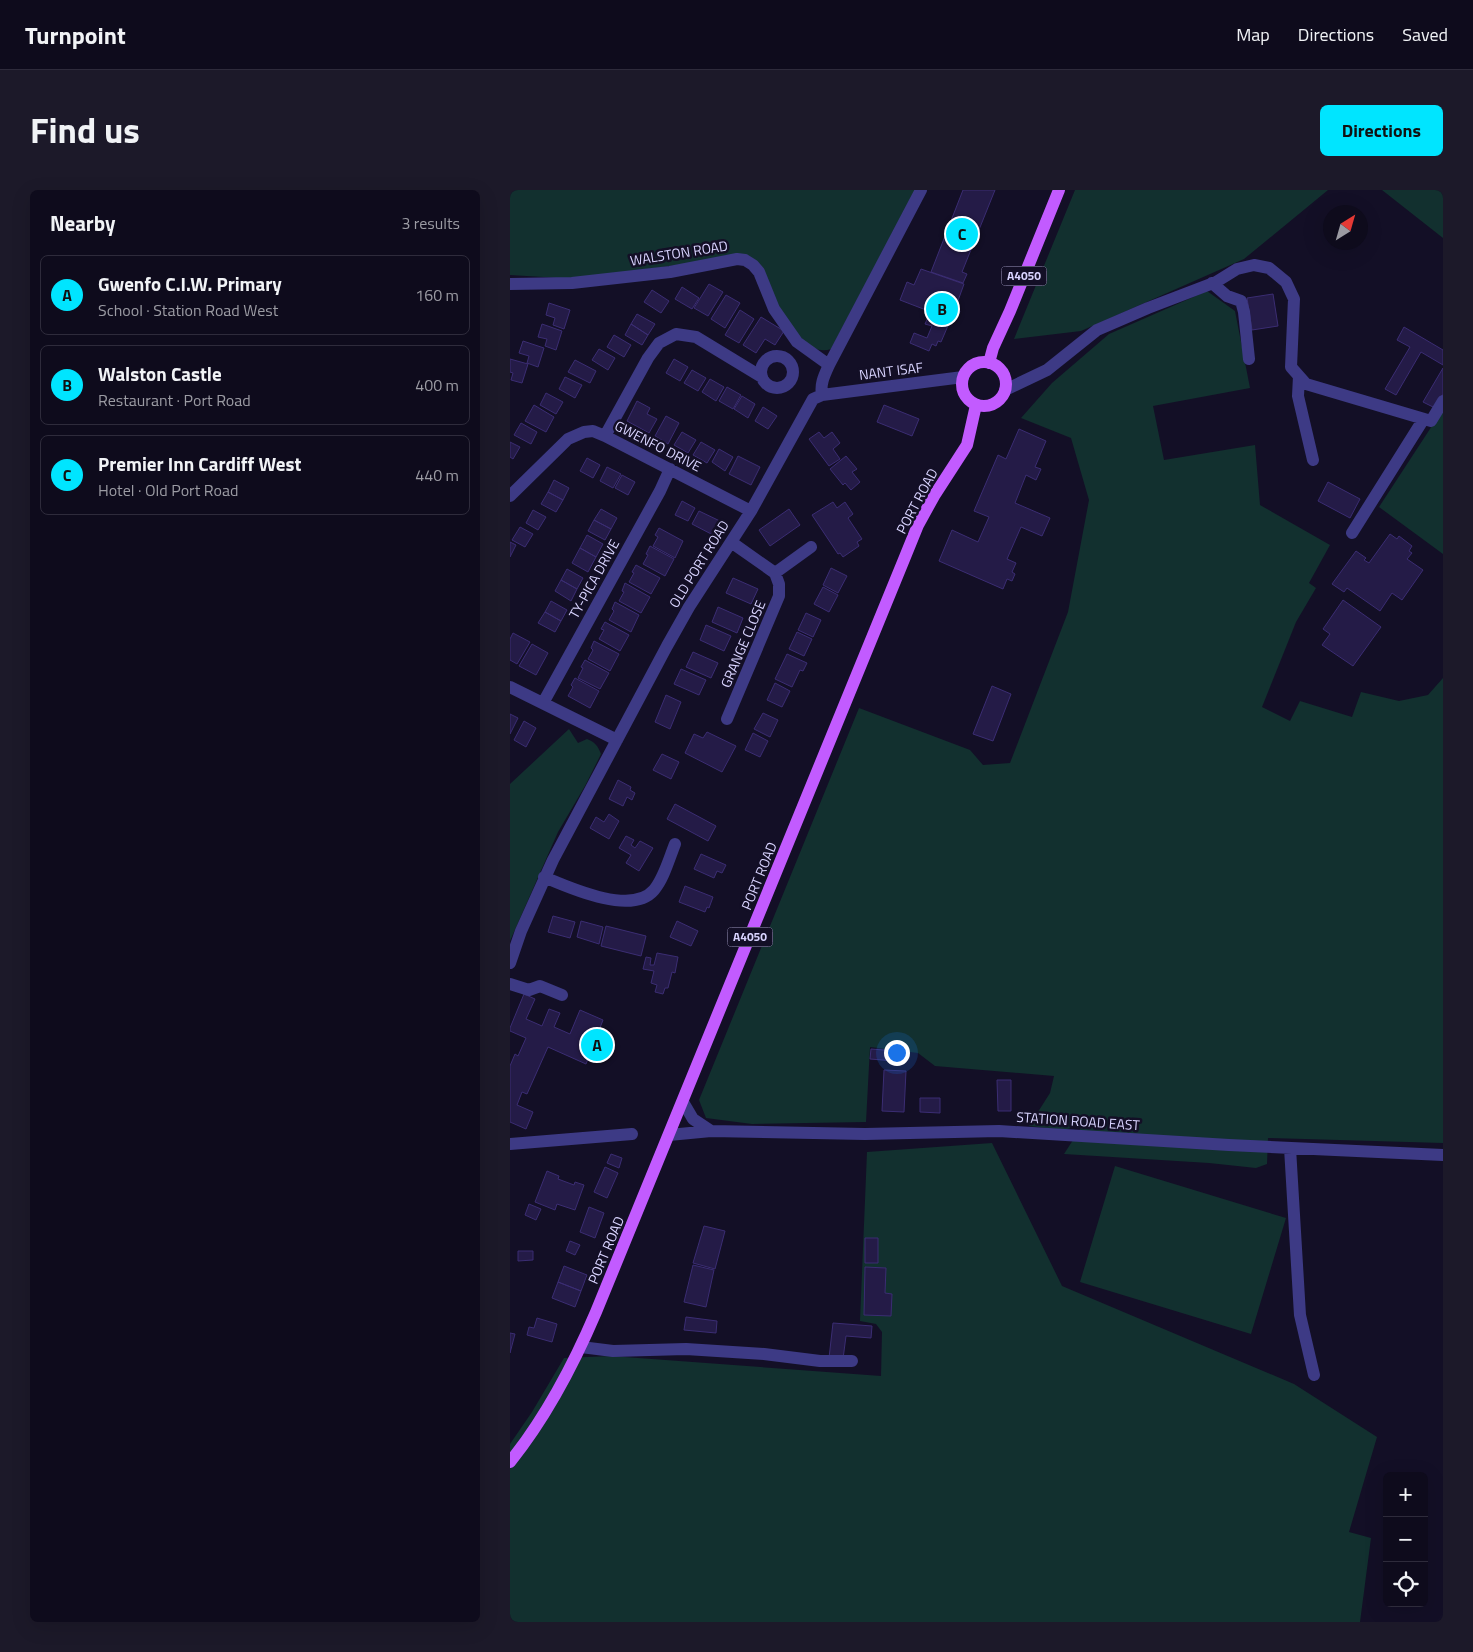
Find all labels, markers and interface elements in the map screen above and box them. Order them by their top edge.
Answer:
text: Turnpoint [25,17,126,53]
text: Map [1236,21,1270,48]
text: Directions [1298,21,1374,48]
text: Saved [1402,21,1448,48]
text: Find us [30,103,140,157]
button: Directions [1320,105,1443,156]
north arrow [1323,205,1368,250]
text: Nearby [50,207,115,239]
text: 3 results [401,211,460,235]
pin: C [946,215,978,253]
street label: WALSTON ROAD [629,234,729,271]
road number: A4050 [1002,266,1046,285]
text: Gwenfo C.I.W. Primary [98,269,282,298]
text: A [62,283,72,307]
text: 160 m [415,283,459,307]
pin: B [926,290,958,328]
text: School · Station Road West [98,298,278,322]
street label: NANT ISAF [858,356,924,385]
text: Walston Castle [98,359,222,388]
text: B [62,373,72,397]
text: 400 m [415,373,459,397]
text: Restaurant · Port Road [98,388,251,412]
street label: GWENFO DRIVE [611,415,705,477]
text: Premier Inn Cardiff West [98,449,301,478]
text: C [63,463,71,487]
text: 440 m [415,463,459,487]
street label: PORT ROAD [890,464,943,537]
text: Hotel · Old Port Road [98,478,238,502]
street label: OLD PORT ROAD [663,516,734,612]
street label: TY-PICA DRIVE [563,535,624,622]
street label: GRANGE CLOSE [715,597,770,691]
street label: PORT ROAD [735,839,782,913]
road number: A4050 [728,928,772,946]
pin: A [581,1026,613,1064]
your location [884,1040,910,1066]
street label: STATION ROAD EAST [1016,1106,1141,1135]
street label: PORT ROAD [582,1213,629,1287]
map controls [1383,1472,1428,1607]
button: + [1383,1472,1428,1517]
button: − [1383,1517,1428,1562]
button: locate [1383,1562,1428,1607]

